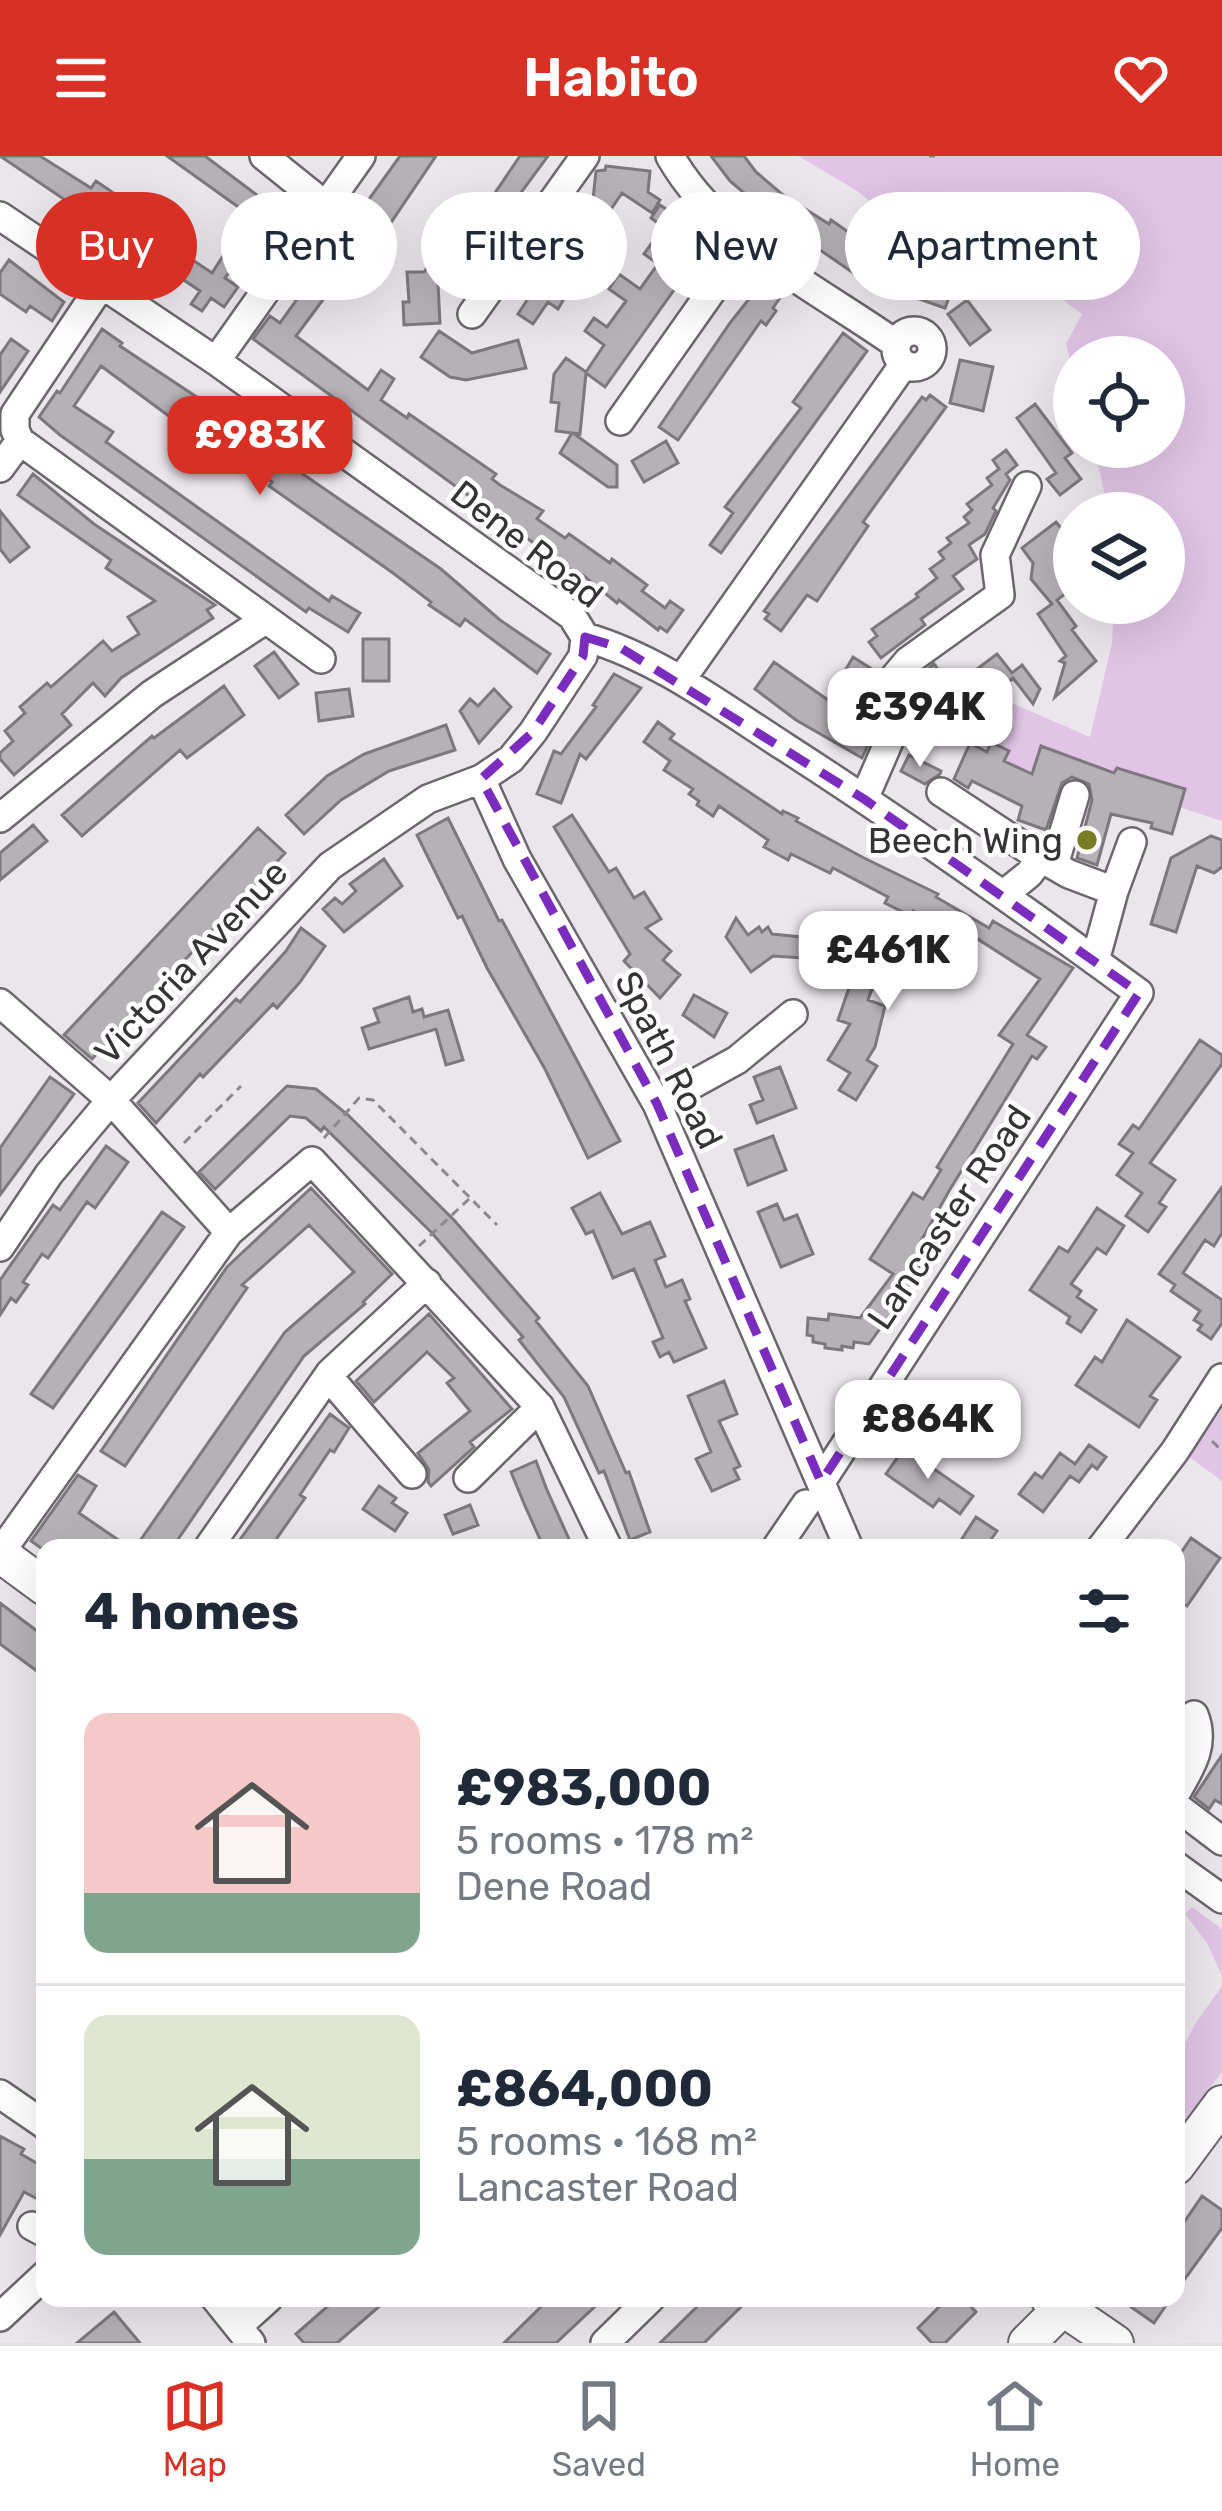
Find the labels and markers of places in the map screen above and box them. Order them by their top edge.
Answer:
pin: £983K [176,396,344,498]
pin: £394K [836,668,1004,770]
place label: Beech Wing [868,819,1063,862]
marker: Beech Wing [1074,827,1100,853]
pin: £461K [804,911,972,1013]
pin: £864K [844,1380,1012,1482]

